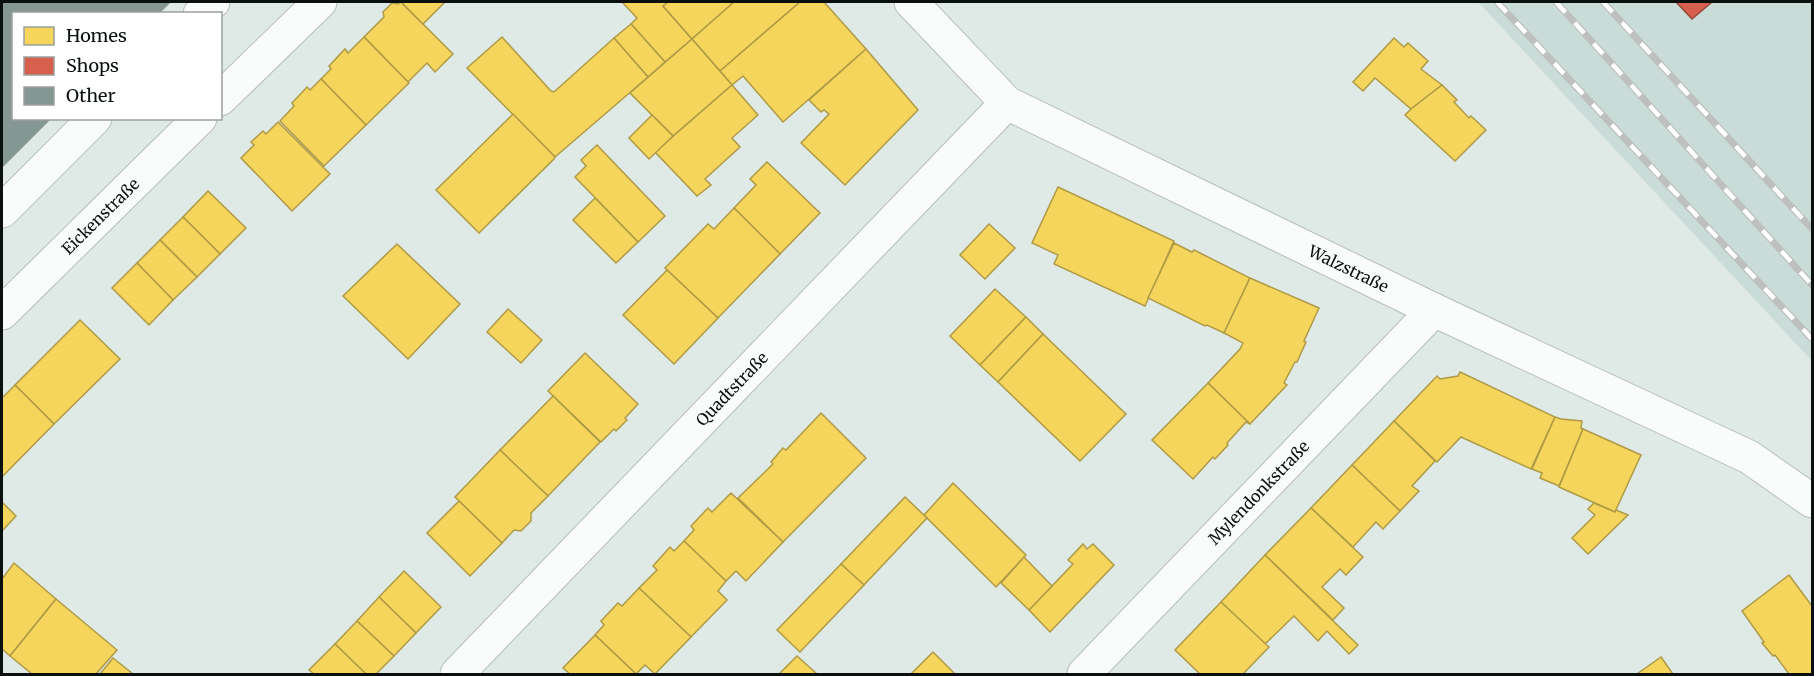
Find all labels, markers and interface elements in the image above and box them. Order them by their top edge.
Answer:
legend [12,12,222,120]
text: Homes [66,24,127,47]
text: Shops [66,54,119,77]
text: Other [66,84,116,107]
street label: Eickenstraße [57,174,143,259]
street label: Walzstraße [1304,240,1392,297]
street label: Quadtstraße [691,348,772,430]
street label: Mylendonkstraße [1204,436,1313,549]

